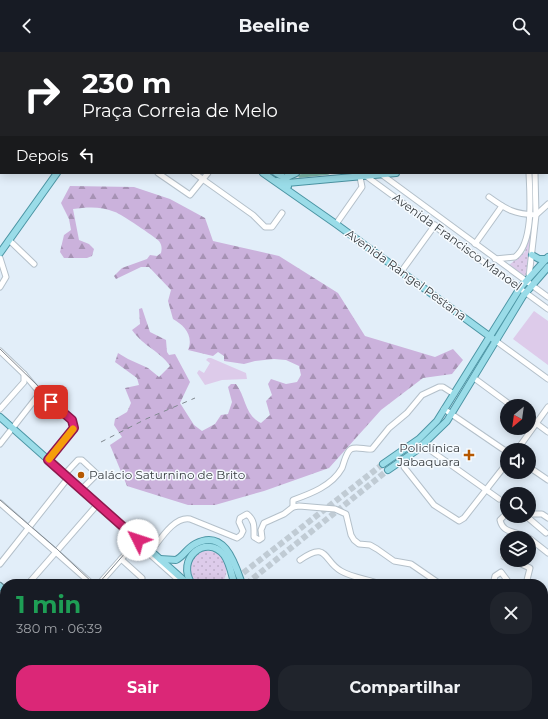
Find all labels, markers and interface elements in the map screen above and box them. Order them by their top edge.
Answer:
icon: back [16,15,38,37]
text: Beeline [238,15,310,37]
icon: search [510,15,532,37]
text: 230 m [82,66,171,100]
icon: right [16,68,68,120]
text: Praça Correia de Melo [82,100,278,122]
icon: left [76,144,98,166]
text: Depois [16,146,68,165]
street label: Avenida Francisco Manoel [390,190,525,294]
street label: Avenida Rangel Pestana [343,226,470,323]
pin [34,385,68,419]
icon: arrive [40,391,62,413]
north arrow [500,399,536,435]
map controls [500,399,536,567]
place label: Policlínica Jabaquara [396,440,460,469]
button: sound [500,443,536,479]
marker: Policlínica Jabaquara [463,449,475,461]
place label: Palácio Saturnino de Brito [89,467,245,482]
marker: Palácio Saturnino de Brito [76,470,86,480]
button: search [500,487,536,523]
position arrow [117,519,159,561]
button: layers [500,531,536,567]
text: 1 min [16,590,81,619]
button: close [490,592,532,634]
text: 380 m · 06:39 [16,620,102,636]
button: Sair [16,665,270,711]
button: Compartilhar [278,665,532,711]

